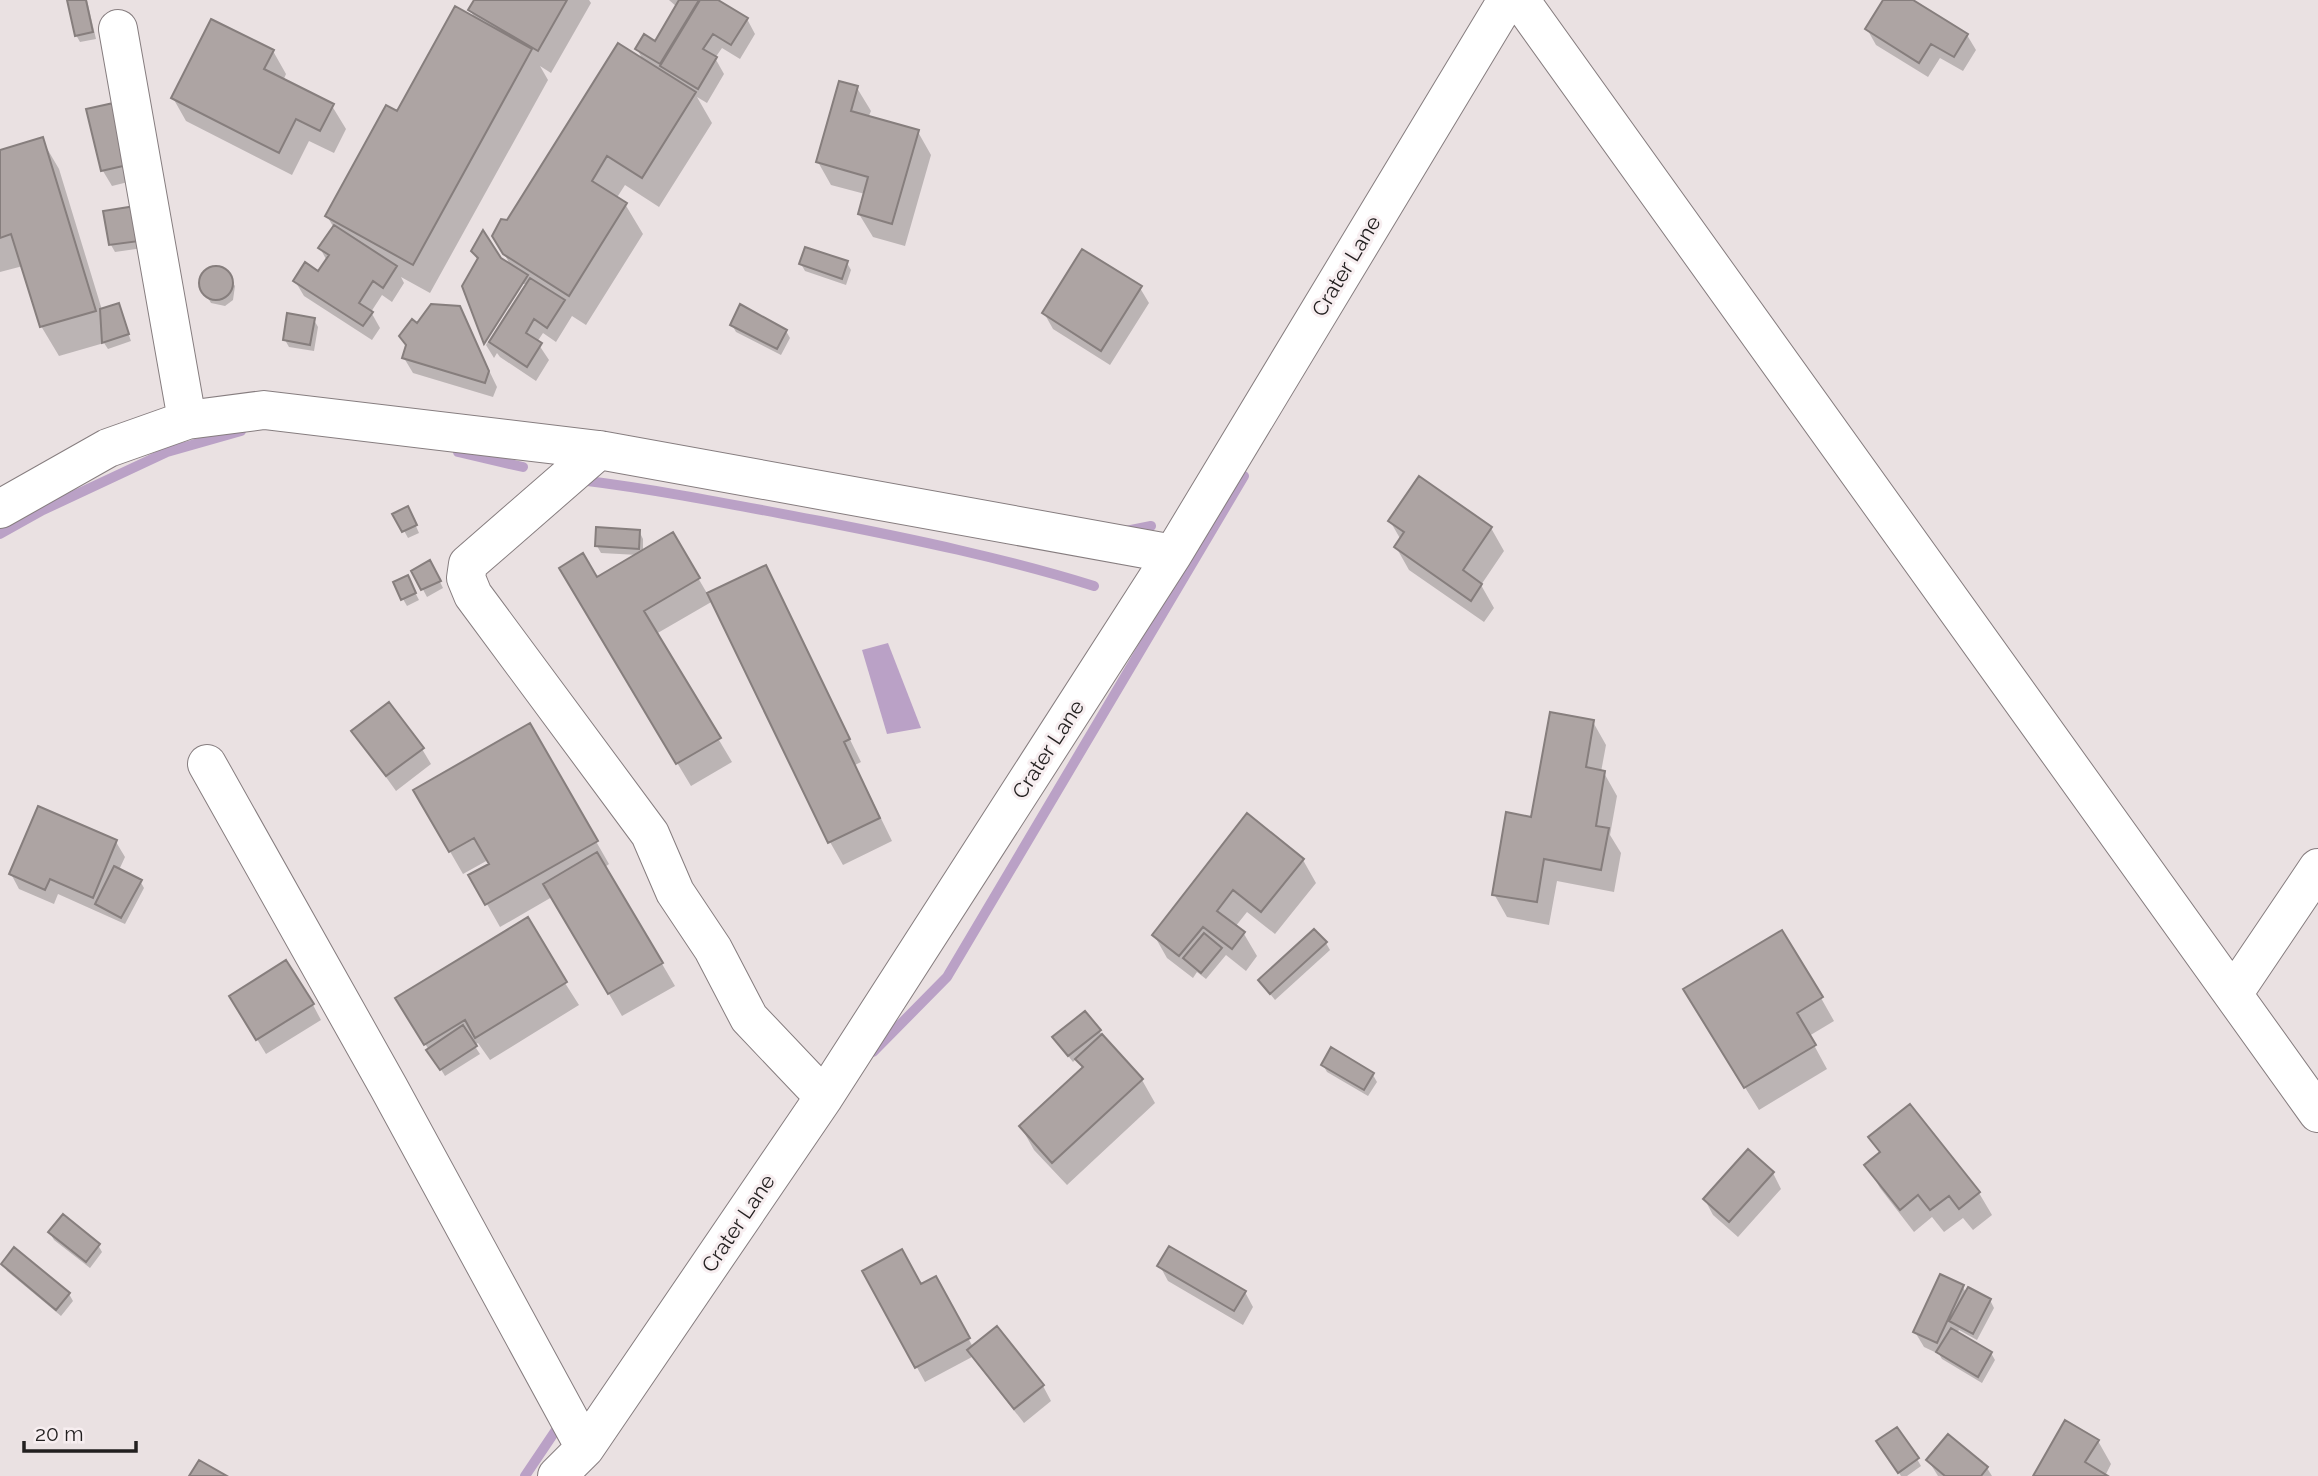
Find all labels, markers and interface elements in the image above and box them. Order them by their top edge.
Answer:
street label: Crater Lane [1306,211,1386,321]
street label: Crater Lane [1007,695,1089,803]
street label: Crater Lane [696,1169,780,1277]
scale bar [24,1410,136,1454]
text: 20 m [35,1421,83,1446]

